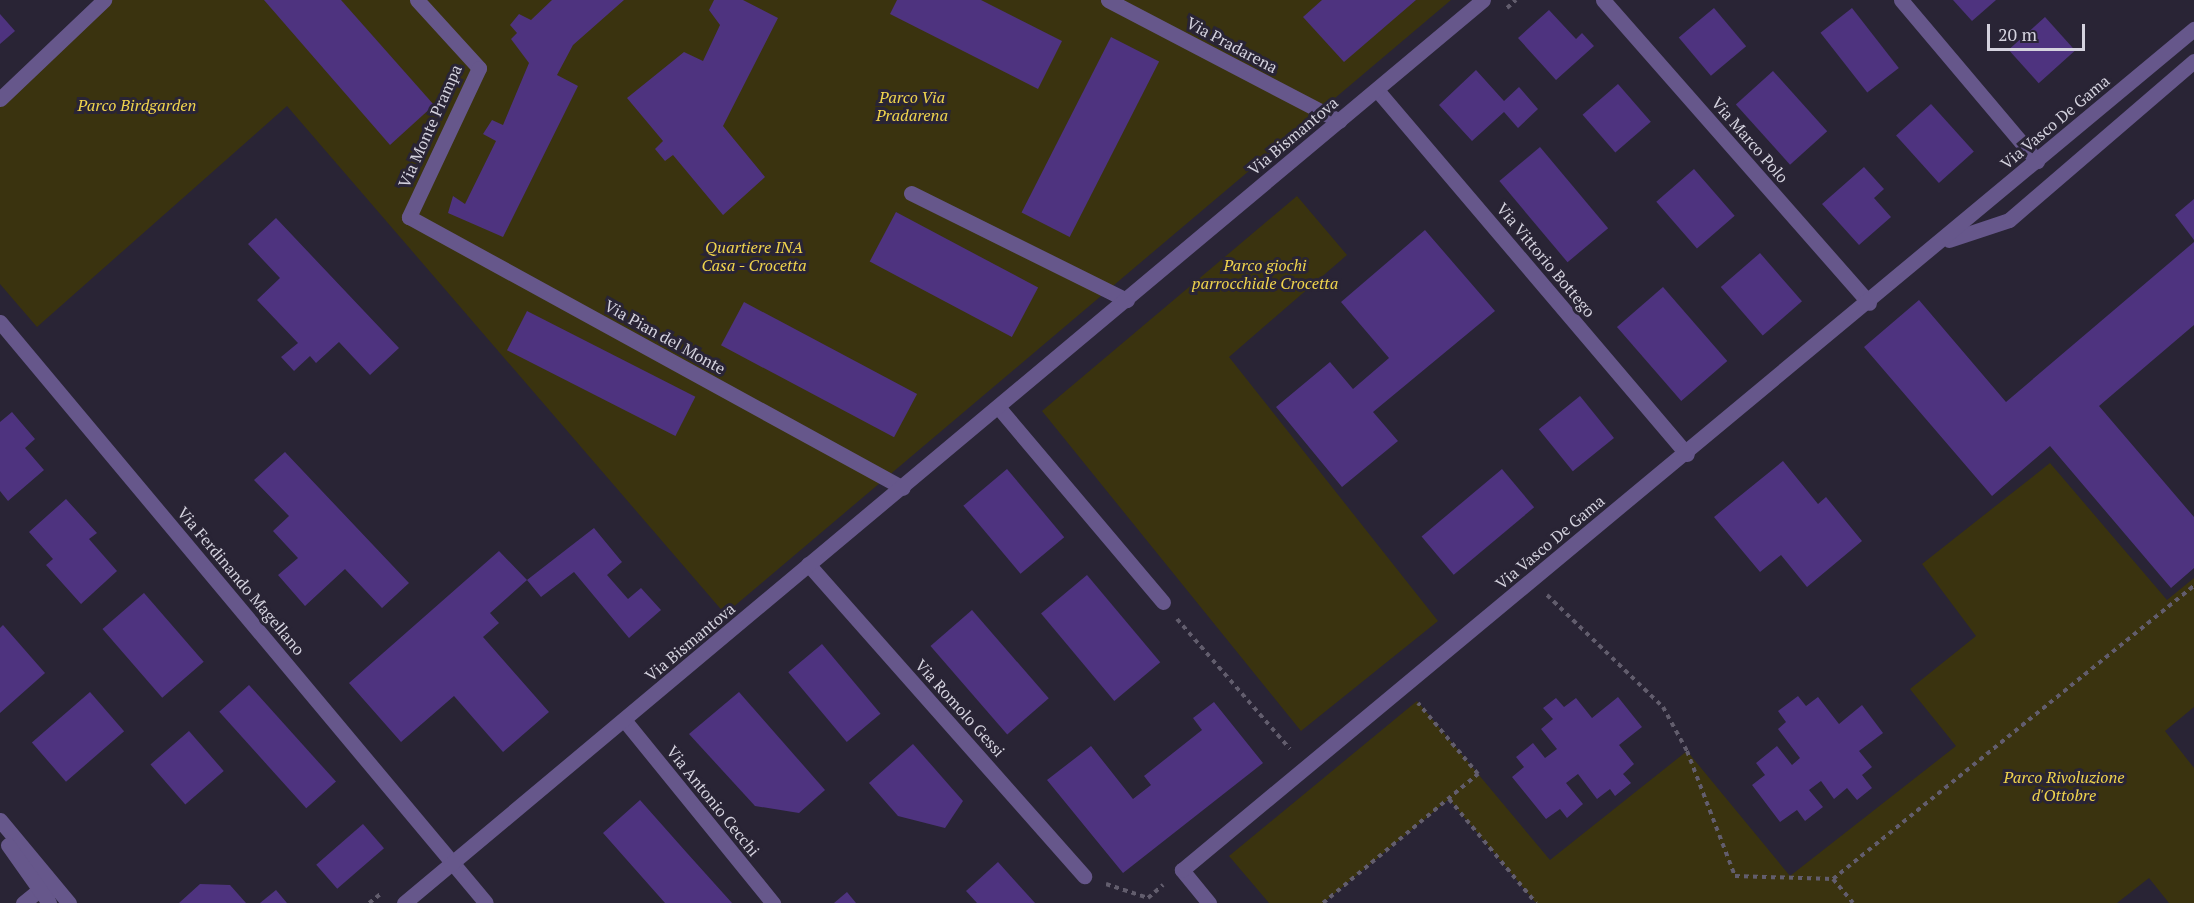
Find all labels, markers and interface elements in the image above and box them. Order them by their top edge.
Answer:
scale bar [1990,12,2088,50]
street label: Via Pradarena [1183,13,1281,77]
text: 20 m [1998,22,2037,46]
street label: Via Monte Prampa [394,62,466,190]
street label: Via Vasco De Gama [1997,71,2113,173]
park label: Parco Via Pradarena [876,87,948,125]
street label: Via Bismantova [1244,93,1342,179]
street label: Via Marco Polo [1708,93,1792,187]
park label: Parco Birdgarden [78,95,196,115]
street label: Via Vittorio Bottego [1493,199,1599,321]
park label: Quartiere INA Casa - Crocetta [701,237,807,275]
park label: Parco giochi parrocchiale Crocetta [1192,255,1338,293]
street label: Via Pian del Monte [601,296,729,378]
street label: Via Vasco De Gama [1492,491,1608,593]
street label: Via Ferdinando Magellano [173,503,309,659]
street label: Via Bismantova [641,599,739,685]
street label: Via Romolo Gessi [911,655,1009,761]
street label: Via Antonio Cecchi [662,742,764,860]
park label: Parco Rivoluzione d'Ottobre [2003,767,2125,805]

